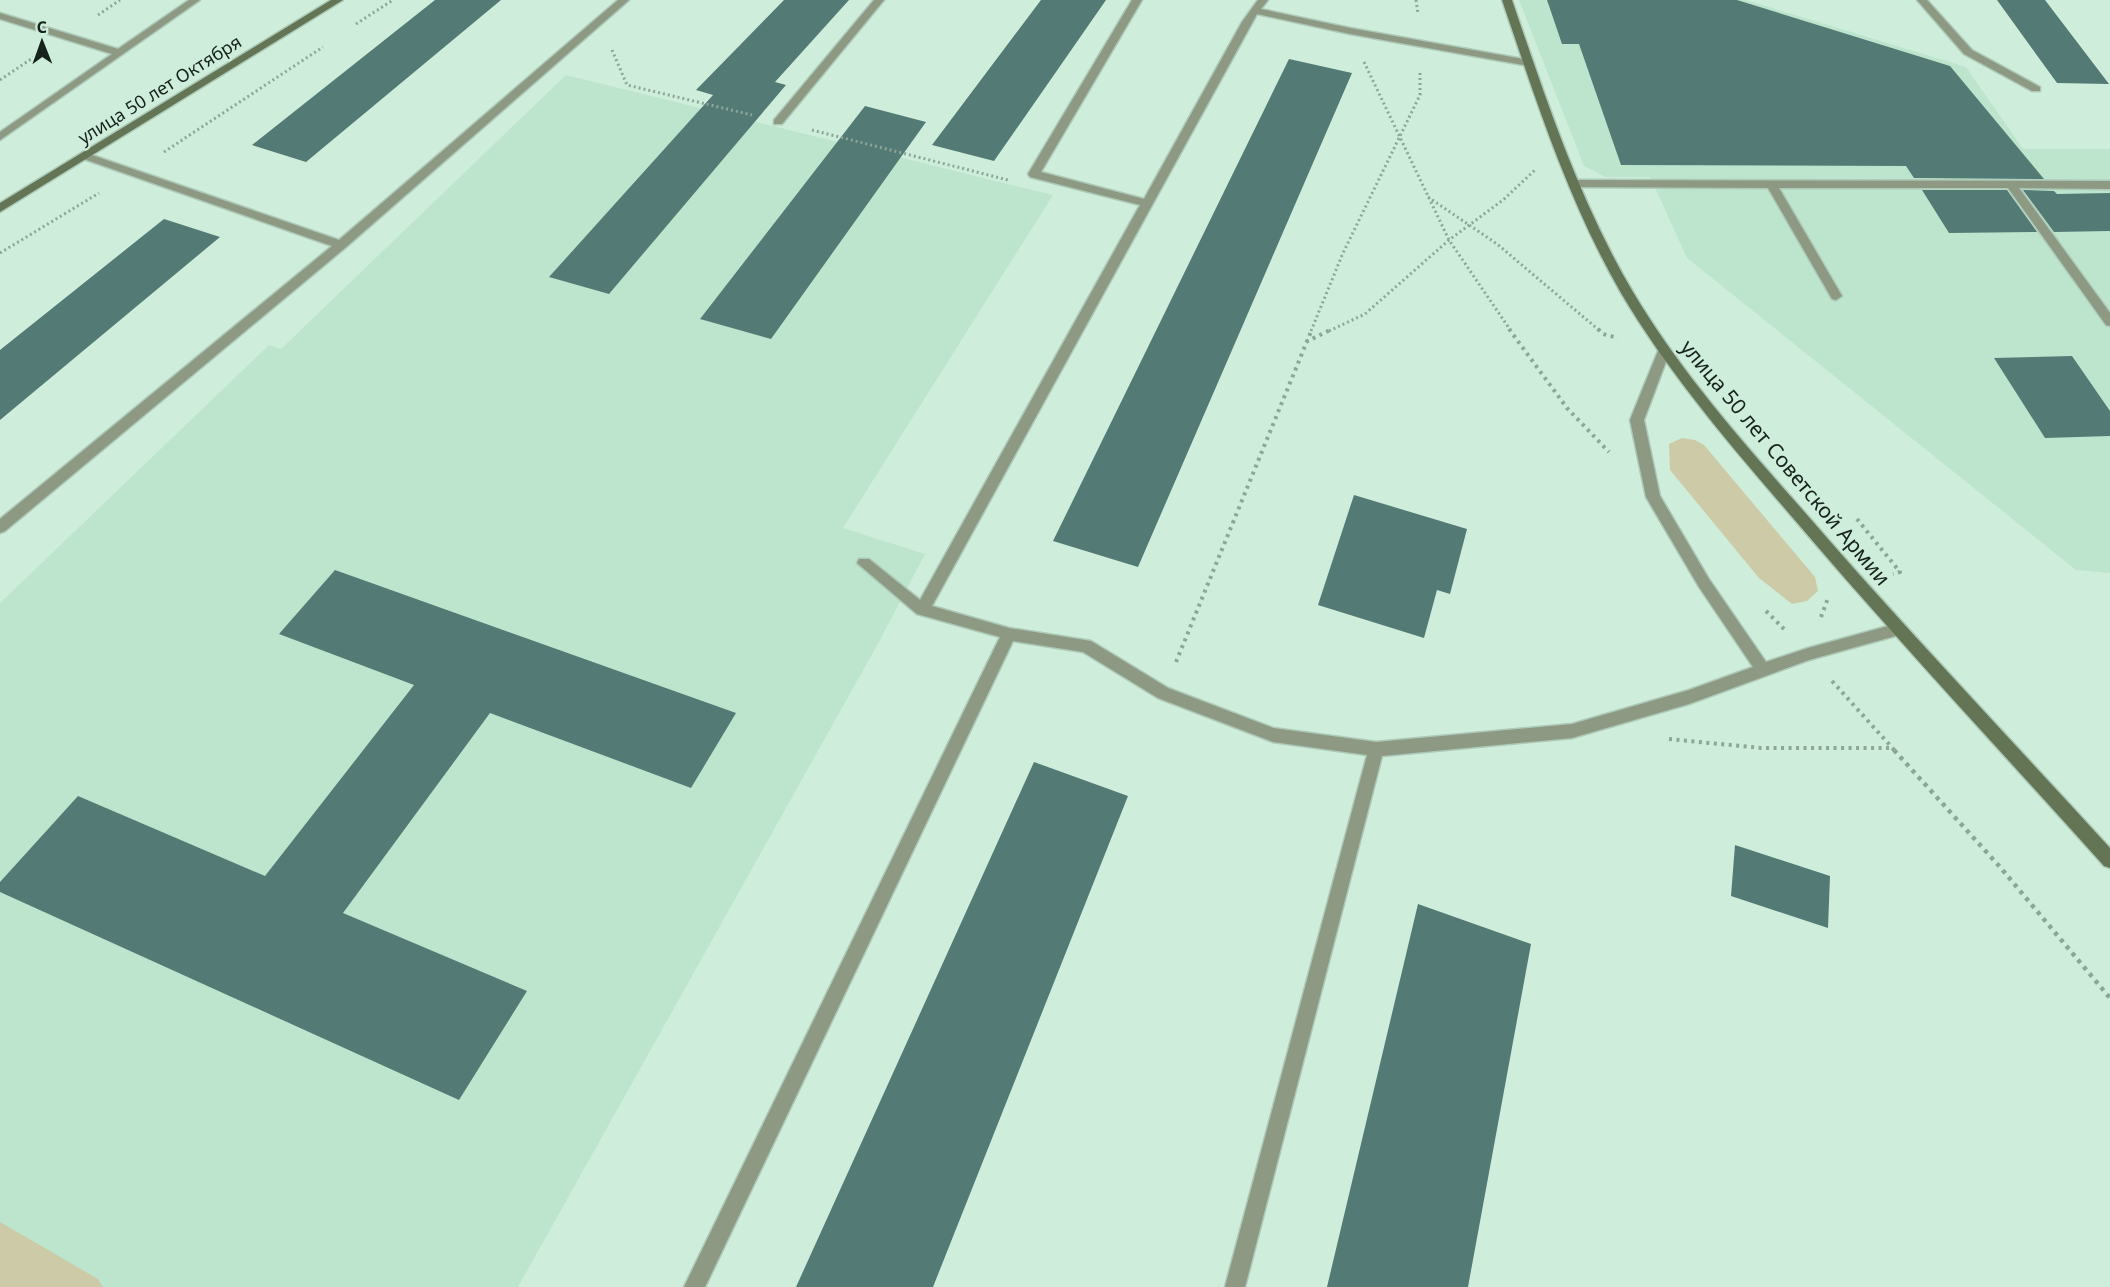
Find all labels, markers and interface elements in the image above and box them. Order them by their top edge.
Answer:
north arrow [12,12,72,72]
text: С [36,16,47,38]
street label: улица 50 лет Октября [73,29,246,149]
street label: улица 50 лет Советской Армии [1675,334,1897,591]

